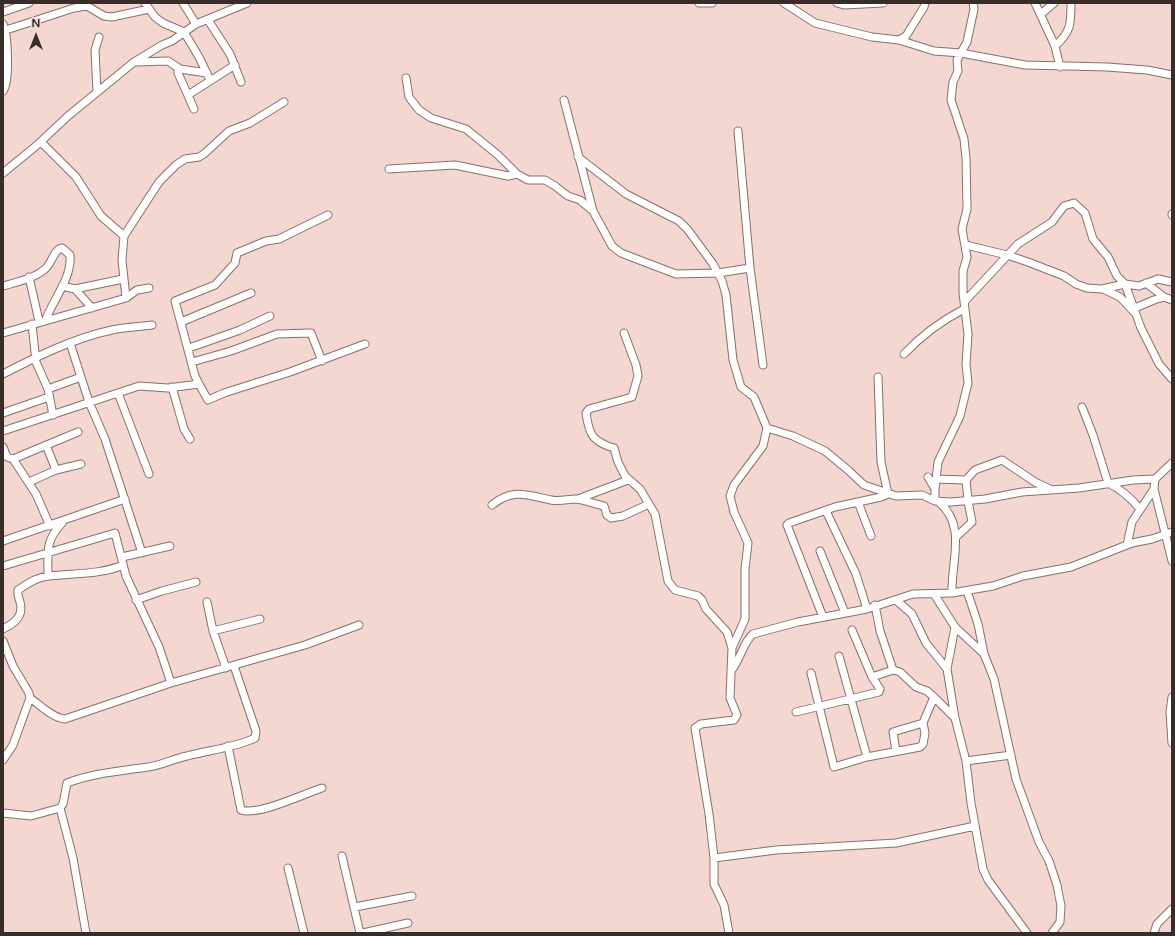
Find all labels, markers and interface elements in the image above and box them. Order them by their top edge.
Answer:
north arrow [16,16,56,56]
text: N [32,17,40,30]

